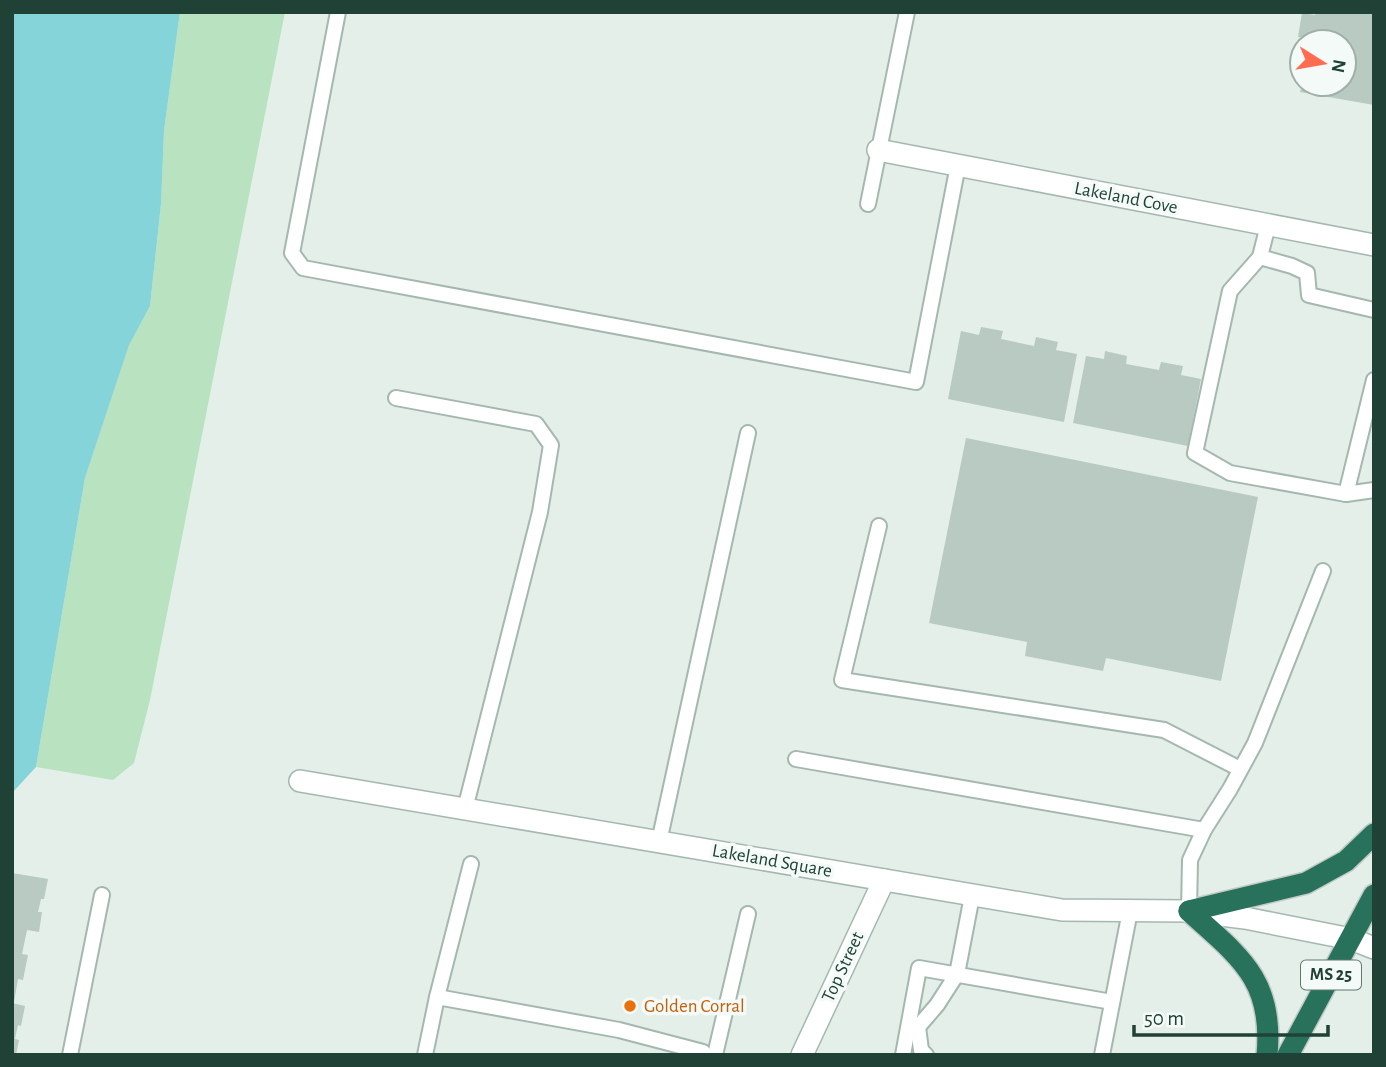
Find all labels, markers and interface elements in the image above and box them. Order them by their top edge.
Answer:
north arrow [1288,28,1358,98]
text: N [1328,58,1349,74]
street label: Lakeland Cove [1073,179,1179,217]
street label: Lakeland Square [711,841,833,881]
street label: Top Street [819,929,867,1005]
road number: MS 25 [1301,960,1361,990]
scale bar [1134,993,1328,1038]
place label: Golden Corral [644,997,745,1016]
marker: Golden Corral [622,998,638,1014]
text: 50 m [1144,1008,1184,1029]

